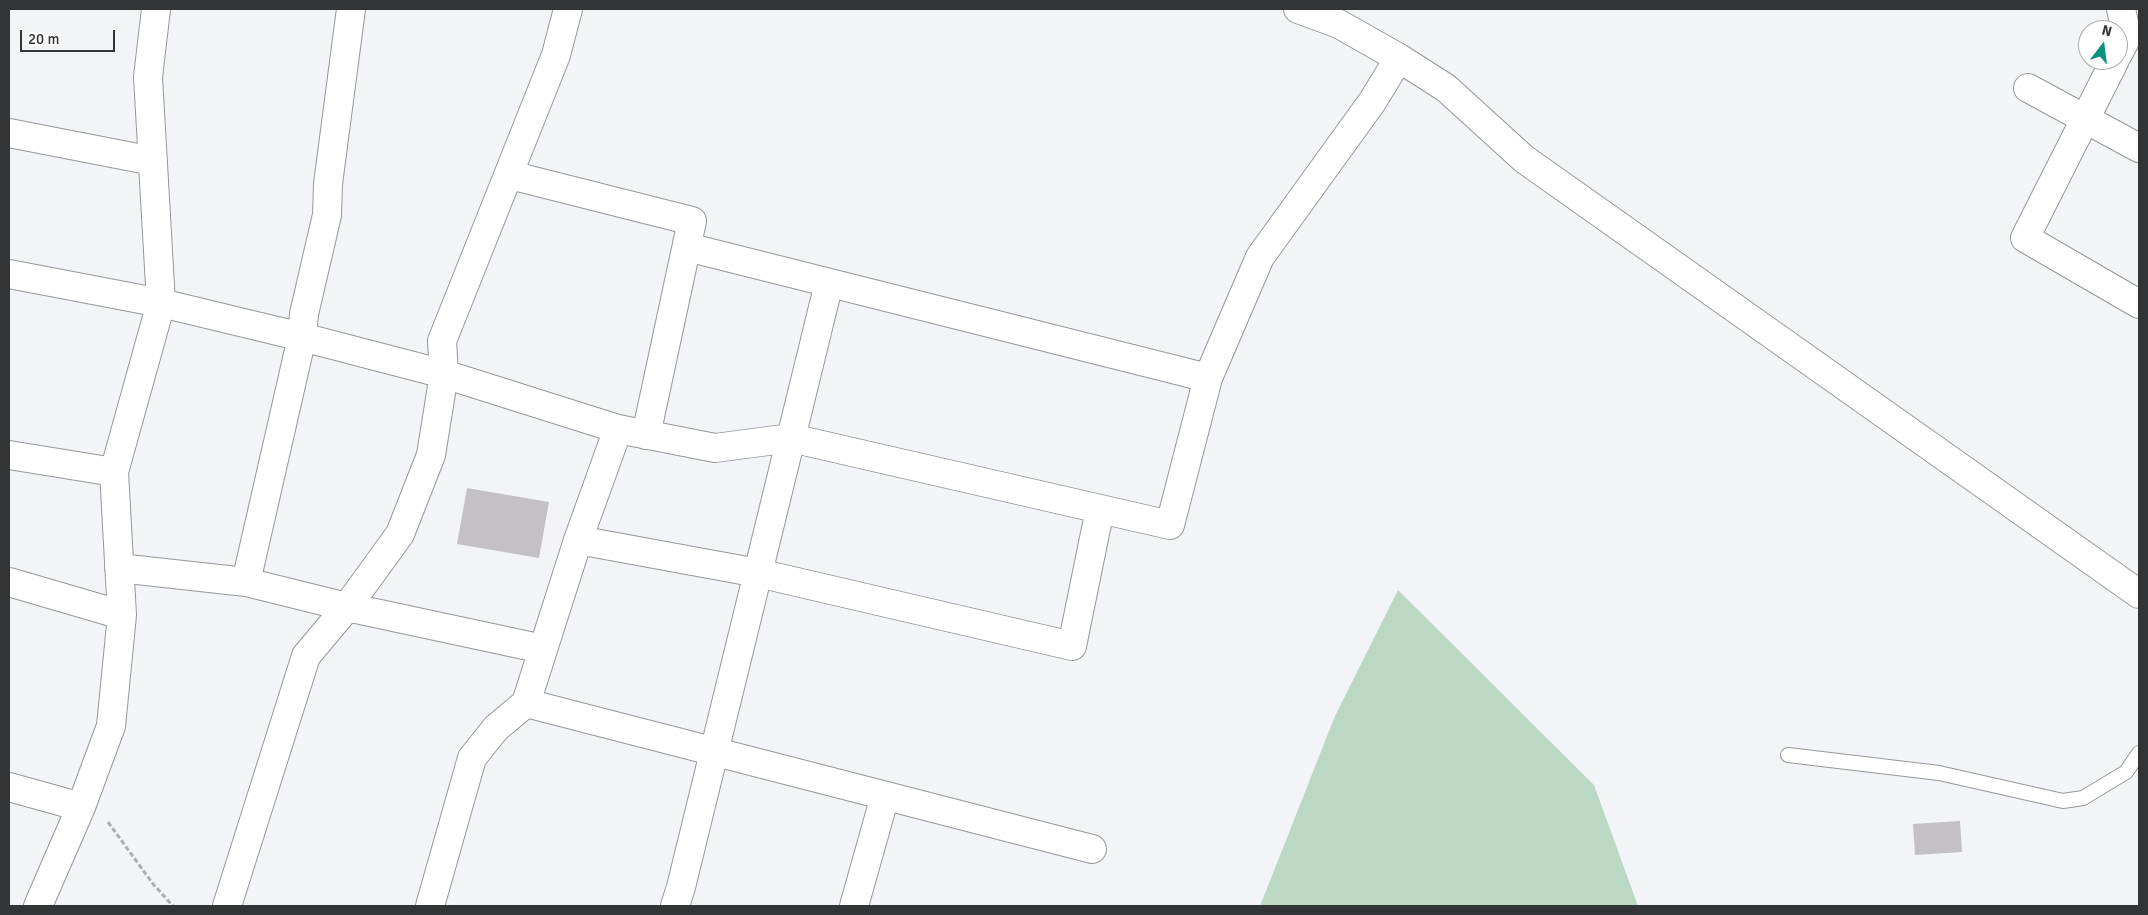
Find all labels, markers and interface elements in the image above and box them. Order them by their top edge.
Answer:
scale bar [22,20,118,52]
north arrow [2078,20,2128,70]
text: N [2100,22,2114,40]
text: 20 m [28,30,59,48]

